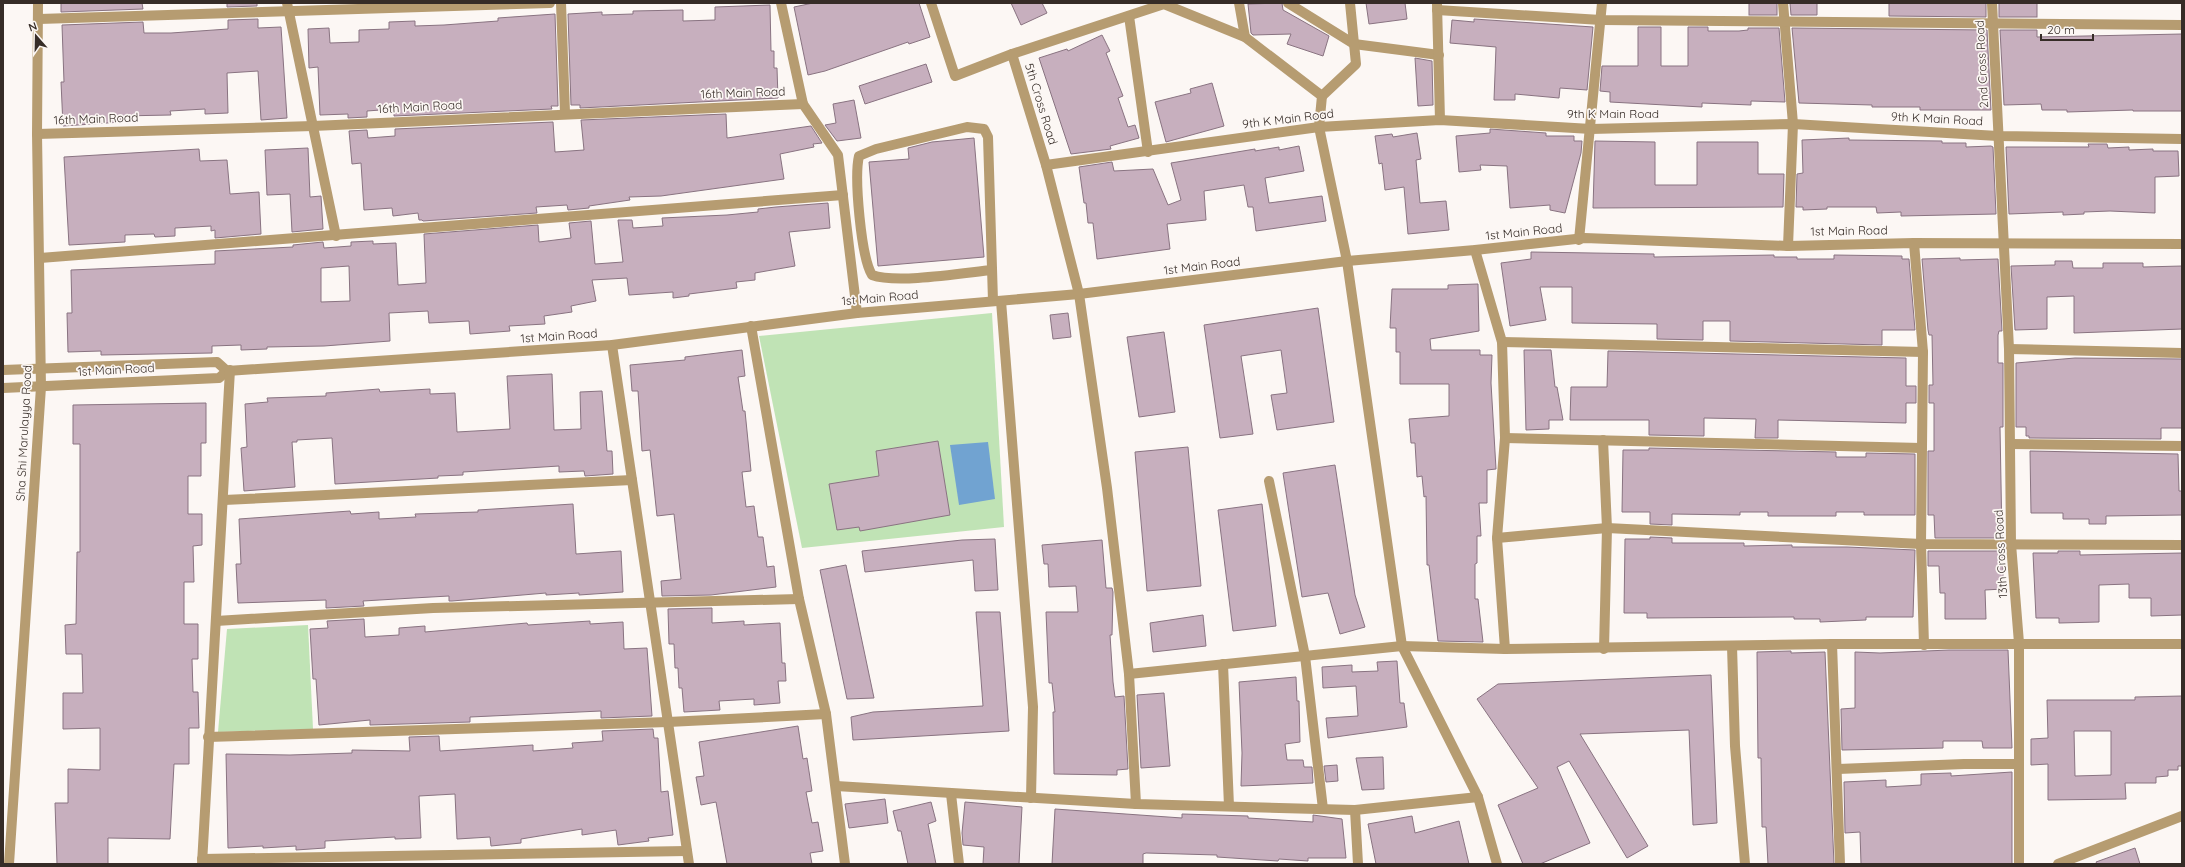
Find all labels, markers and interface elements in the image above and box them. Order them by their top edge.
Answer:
north arrow [16,16,56,56]
scale bar [2041,16,2093,42]
text: N [26,19,39,35]
street label: 2nd Cross Road [1972,20,1991,108]
text: 20 m [2047,22,2075,37]
street label: 5th Cross Road [1022,61,1061,146]
street label: 16th Main Road [700,84,786,101]
street label: 16th Main Road [377,97,463,116]
street label: 9th K Main Road [1241,105,1335,132]
street label: 9th K Main Road [1567,106,1659,121]
street label: 9th K Main Road [1891,109,1983,128]
street label: 16th Main Road [53,110,139,127]
street label: 1st Main Road [1485,220,1563,243]
street label: 1st Main Road [1810,222,1888,239]
street label: 1st Main Road [1163,253,1241,278]
street label: 1st Main Road [841,287,919,308]
street label: 1st Main Road [520,325,598,346]
street label: 1st Main Road [77,360,155,379]
street label: Sha Shi Marulayya Road [12,365,35,501]
street label: 13th Cross Road [1991,509,2010,599]

